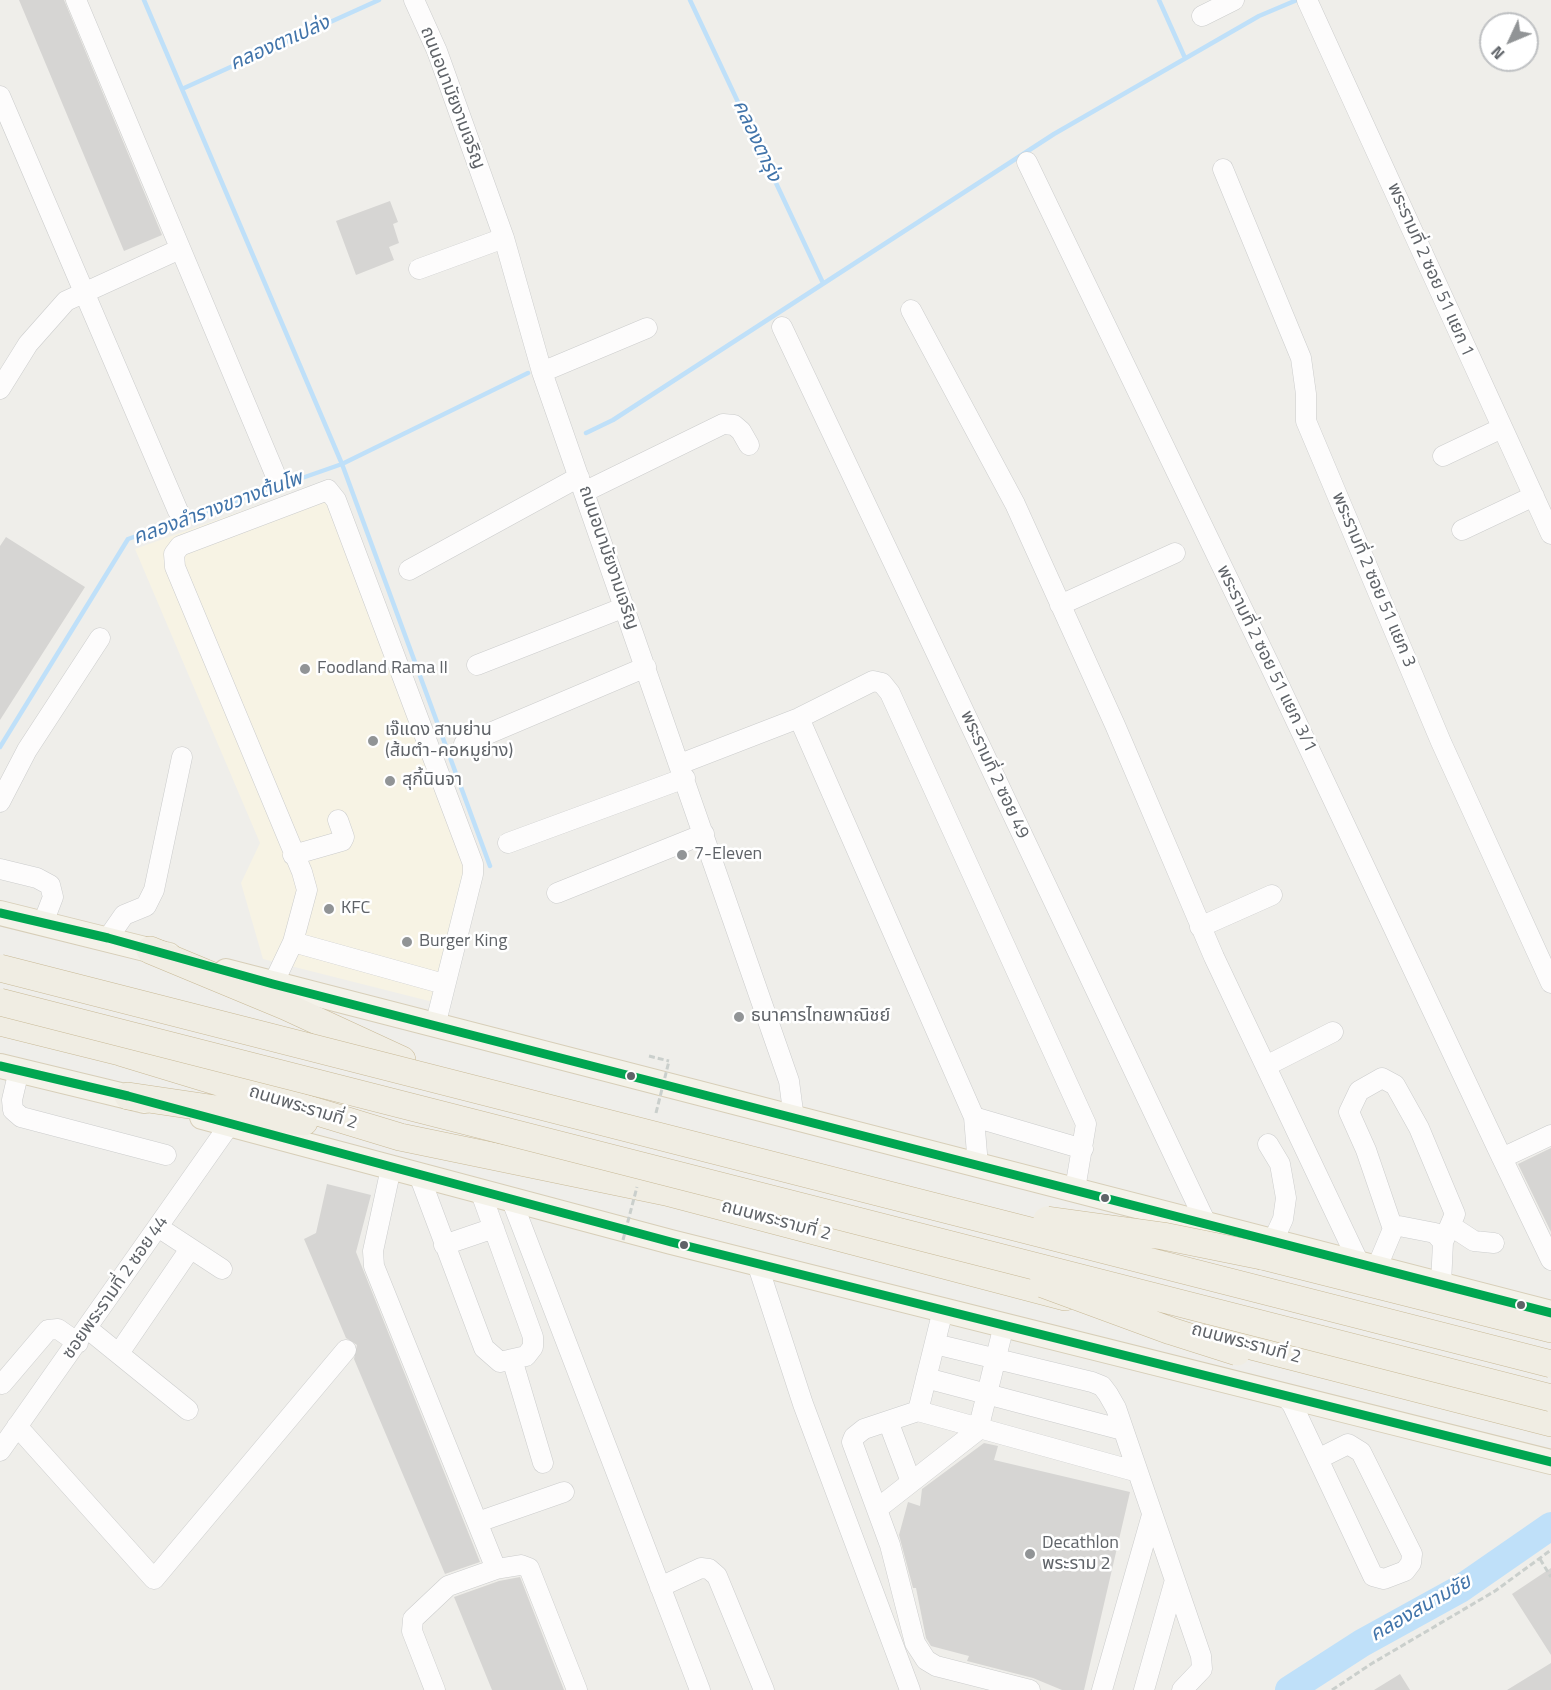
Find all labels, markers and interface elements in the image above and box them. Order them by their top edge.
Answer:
water label: คลองตาเปล่ง [226,11,334,77]
north arrow [1479,12,1539,72]
street label: ถนนอนามัยงามเจริญ [415,24,489,172]
text: N [1485,41,1510,65]
water label: คลองตารุ่ง [727,96,785,186]
street label: พระรามที่ 2 ซอย 51 แยก 1 [1382,180,1478,360]
water label: คลองลำรางขวางต้นโพ [130,467,306,551]
street label: ถนนอนามัยงามเจริญ [573,483,643,633]
street label: พระรามที่ 2 ซอย 51 แยก 3 [1326,489,1420,671]
street label: พระรามที่ 2 ซอย 51 แยก 3/1 [1211,562,1321,756]
place label: Foodland Rama II [317,658,448,680]
marker: Foodland Rama II [298,662,312,676]
street label: พระรามที่ 2 ซอย 49 [955,708,1033,842]
place label: เจ๊แดง สามย่าน (ส้มตำ-คอหมูย่าง) [385,720,513,762]
marker: เจ๊แดง สามย่าน (ส้มตำ-คอหมูย่าง) [366,734,380,748]
place label: สุกี้นินจา [402,770,462,792]
marker: สุกี้นินจา [383,774,397,788]
place label: 7-Eleven [694,844,762,866]
marker: 7-Eleven [675,848,689,862]
place label: KFC [341,898,370,920]
marker: KFC [322,902,336,916]
place label: Burger King [419,931,507,953]
marker: Burger King [400,935,414,949]
place label: ธนาคารไทยพาณิชย์ [751,1006,890,1028]
marker: ธนาคารไทยพาณิชย์ [732,1010,746,1024]
unlabelled marker [625,1070,637,1082]
street label: ถนนพระรามที่ 2 [246,1081,360,1135]
unlabelled marker [1099,1192,1111,1204]
street label: ถนนพระรามที่ 2 [719,1196,833,1246]
street label: ซอยพระรามที่ 2 ซอย 44 [58,1212,174,1364]
unlabelled marker [678,1239,690,1251]
unlabelled marker [1515,1299,1527,1311]
street label: ถนนพระรามที่ 2 [1189,1319,1303,1369]
place label: Decathlon พระราม 2 [1042,1533,1119,1576]
marker: Decathlon พระราม 2 [1023,1547,1037,1561]
water label: คลองสนามชัย [1366,1570,1476,1648]

